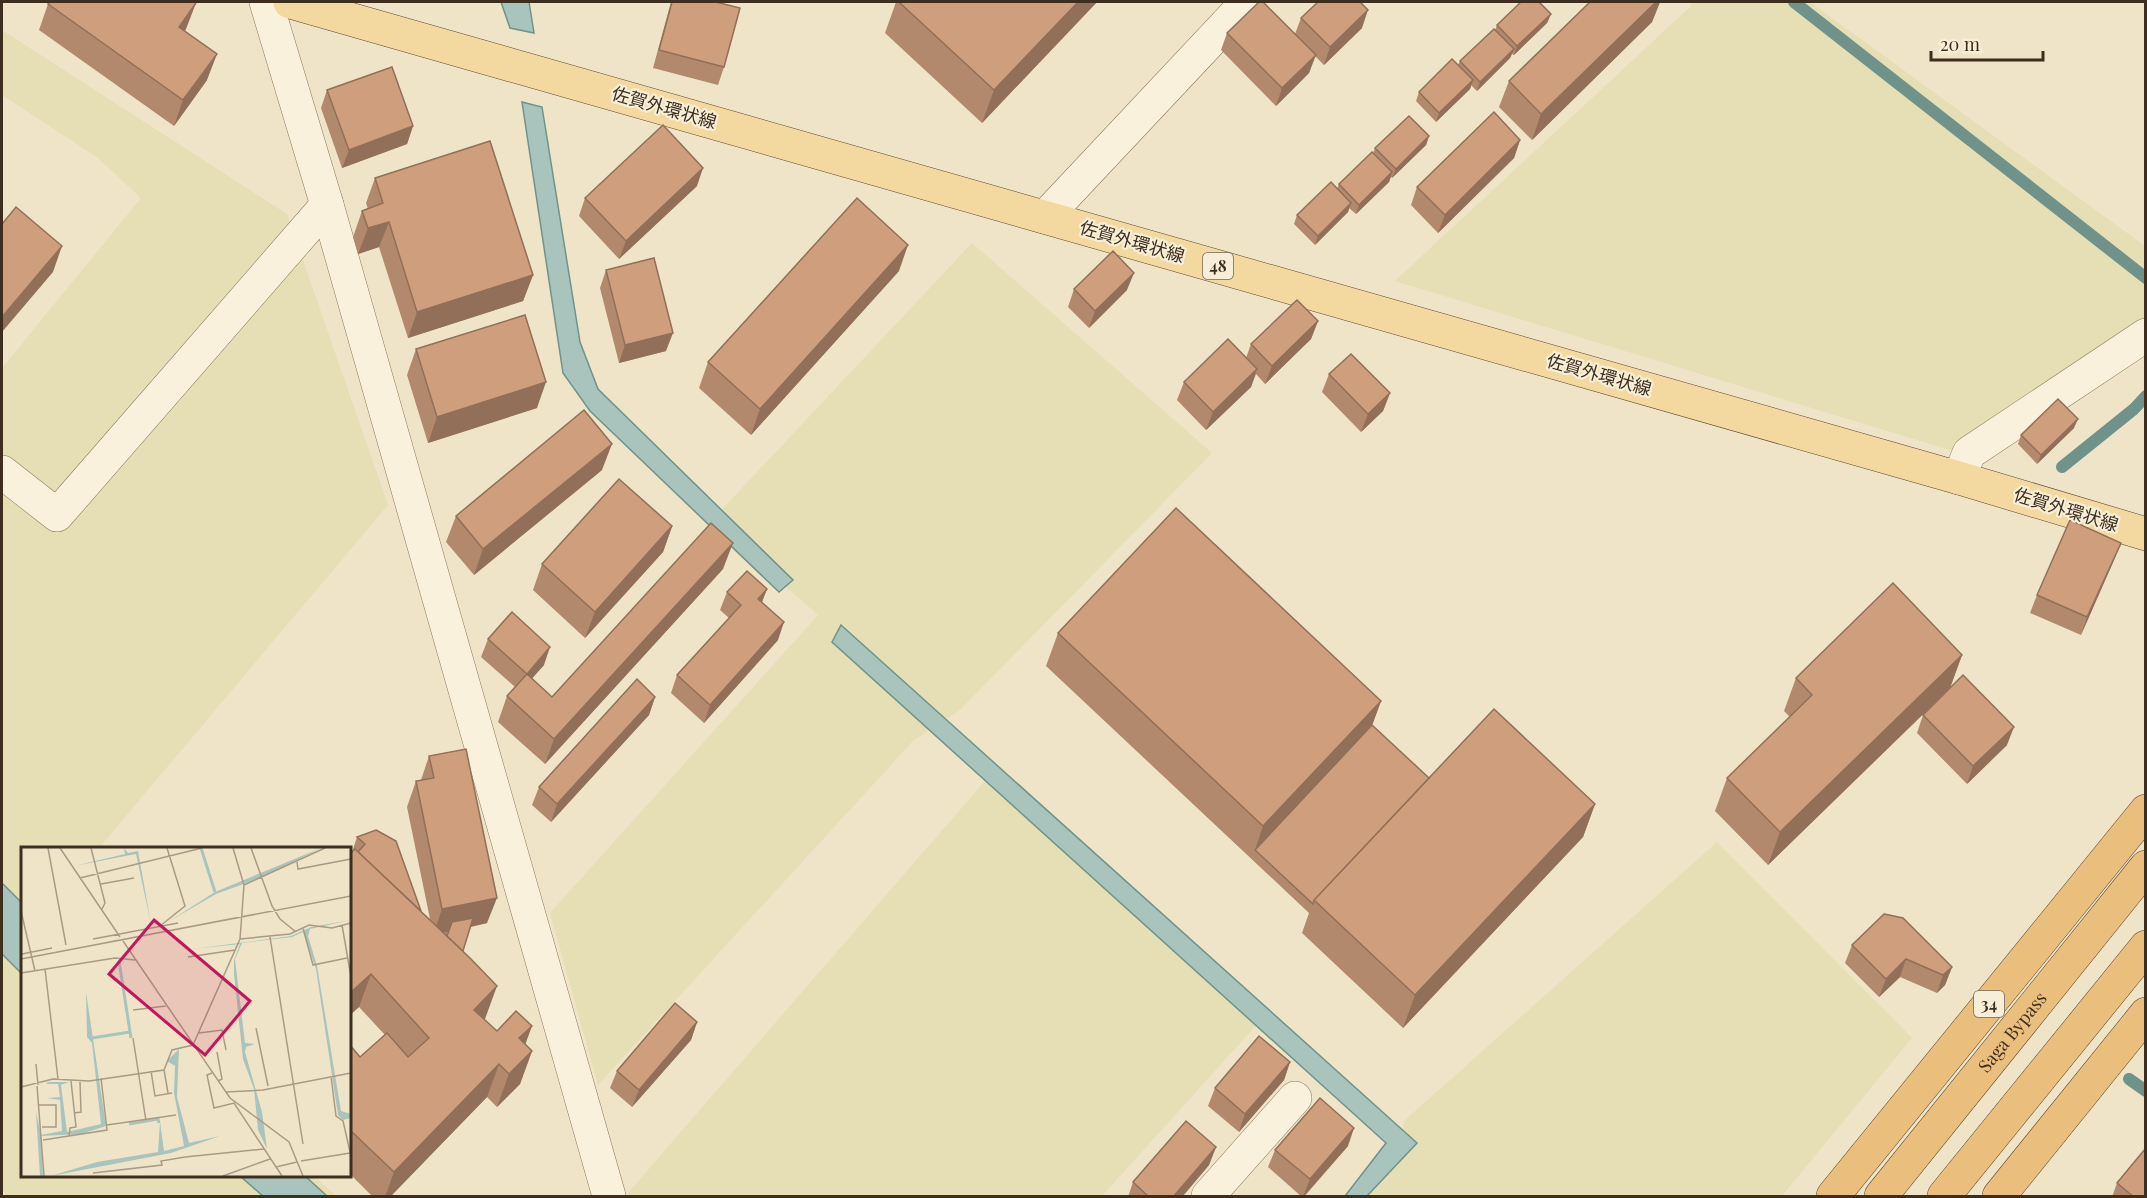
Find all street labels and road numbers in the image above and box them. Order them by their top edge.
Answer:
street label: 佐賀外環状線 [609,81,719,133]
street label: 佐賀外環状線 [1077,215,1187,267]
road number: 48 [1203,253,1233,279]
street label: 佐賀外環状線 [1544,348,1654,400]
street label: 佐賀外環状線 [2011,482,2121,536]
street label: Saga Bypass [1972,987,2052,1077]
road number: 34 [1974,991,2004,1017]

